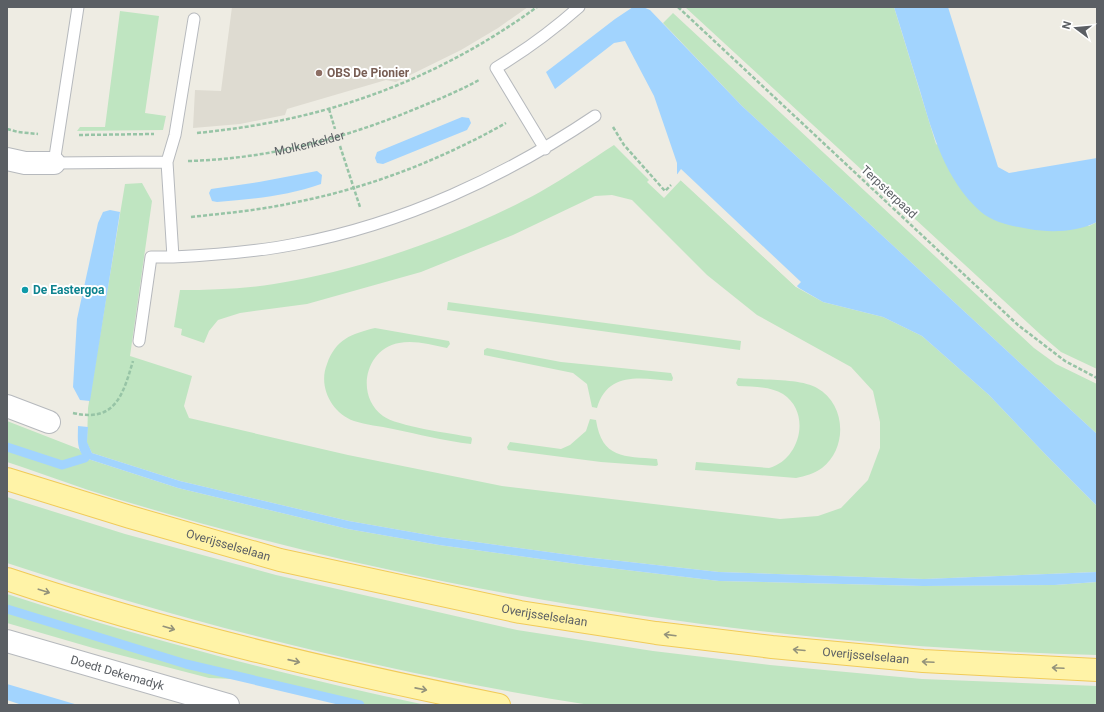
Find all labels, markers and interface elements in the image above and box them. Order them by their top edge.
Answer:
north arrow [1056,8,1096,48]
text: N [1060,20,1074,31]
place label: OBS De Pionier [327,66,410,80]
marker: OBS De Pionier [314,68,324,78]
street label: Molkenkelder [273,128,346,159]
street label: Terpsterpaad [858,163,920,221]
place label: De Eastergoa [33,283,105,297]
marker: De Eastergoa [20,285,30,295]
street label: Overijsselselaan [184,526,272,564]
one-way arrow [37,588,50,595]
street label: Overijsselselaan [500,601,589,629]
one-way arrow [162,625,175,632]
one-way arrow [664,631,677,639]
street label: Overijsselselaan [822,645,910,667]
one-way arrow [793,646,806,653]
street label: Doedt Dekemadyk [69,653,167,693]
one-way arrow [287,658,300,666]
one-way arrow [922,658,935,665]
one-way arrow [1052,664,1065,672]
one-way arrow [414,686,427,694]

